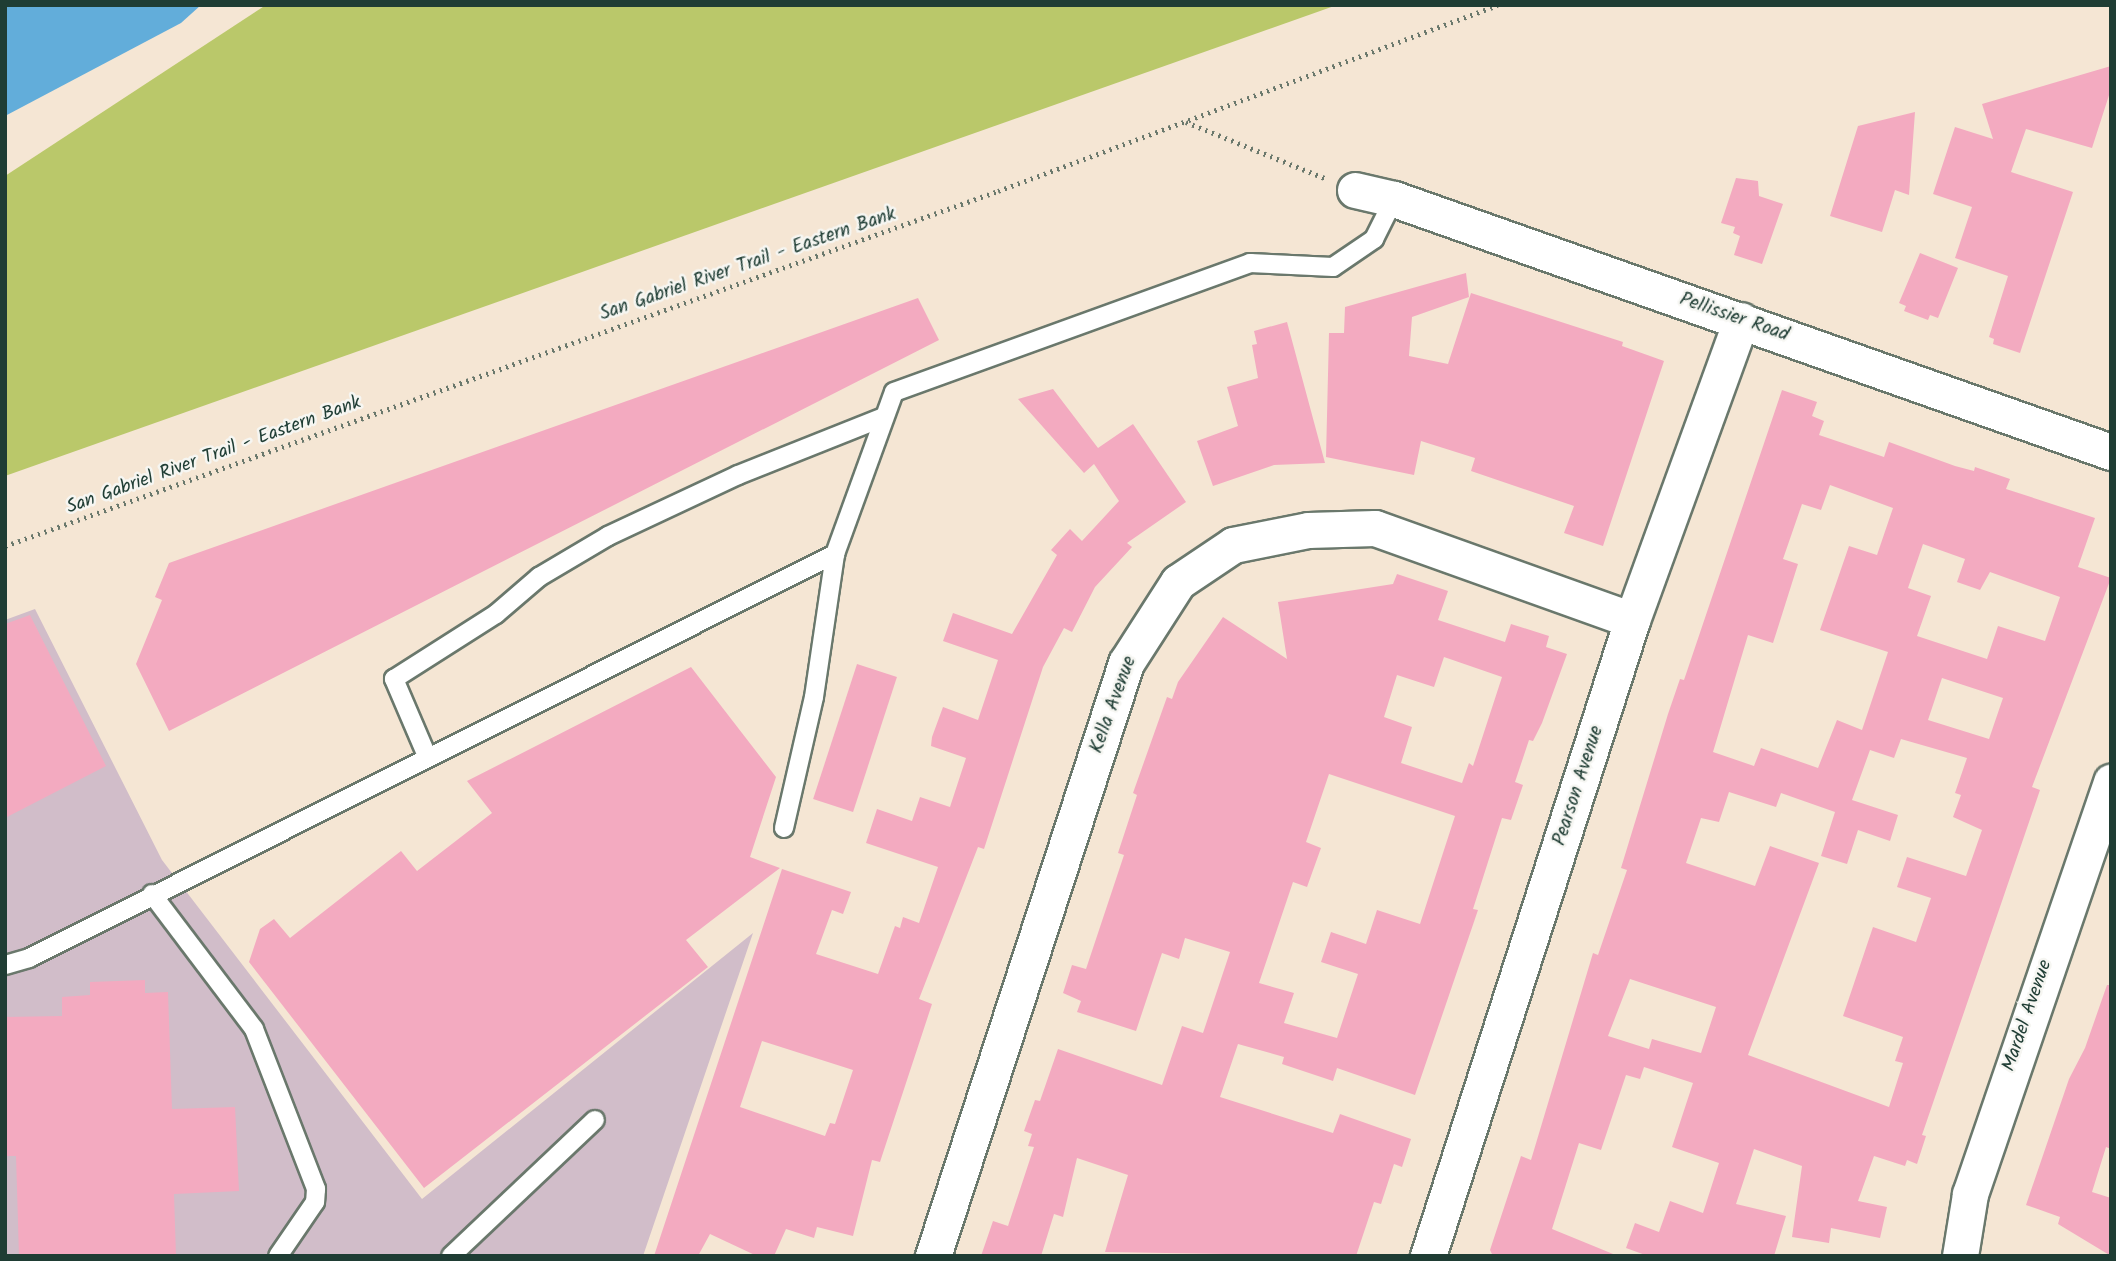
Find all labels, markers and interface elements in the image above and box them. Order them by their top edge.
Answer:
street label: San Gabriel River Trail - Eastern Bank [597,204,899,326]
street label: Pellissier Road [1676,289,1792,347]
street label: San Gabriel River Trail - Eastern Bank [64,392,364,520]
street label: Kella Avenue [1086,653,1142,757]
street label: Pearson Avenue [1549,723,1609,849]
street label: Mardel Avenue [1998,957,2058,1075]

